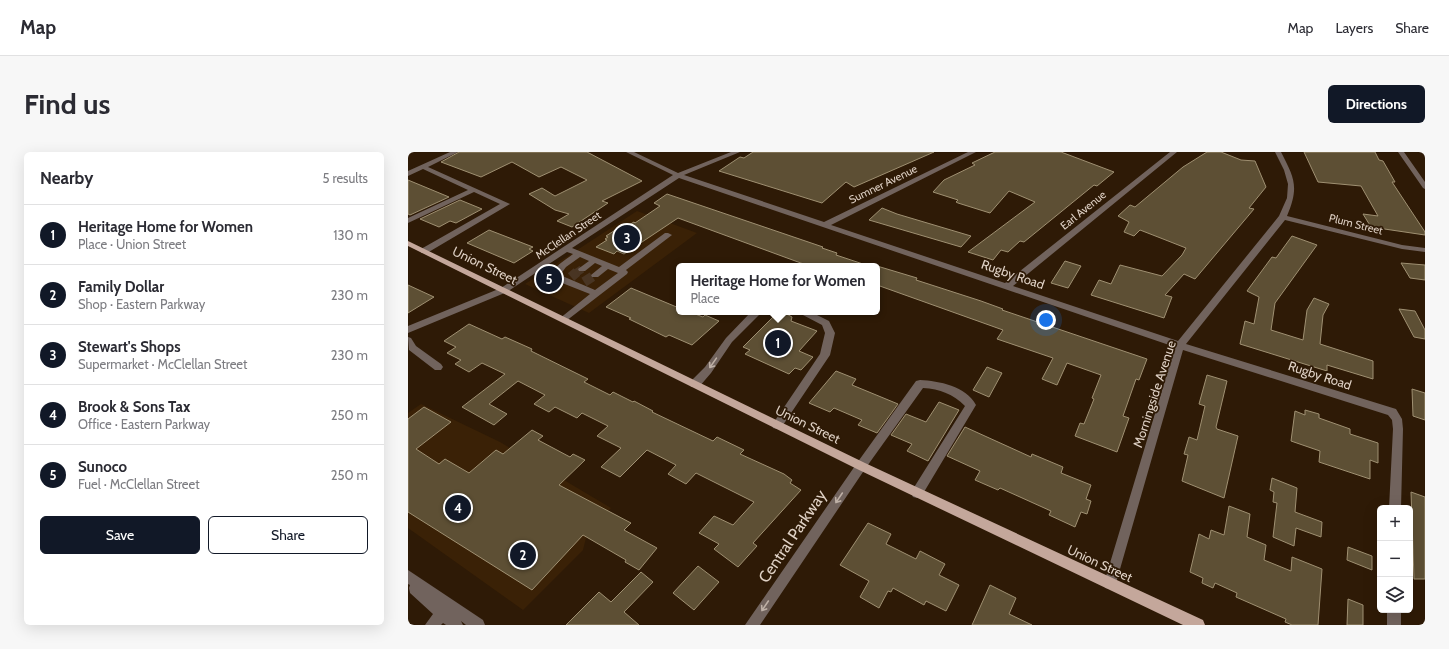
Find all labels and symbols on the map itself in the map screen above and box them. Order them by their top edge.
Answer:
street label: Sumner Avenue [847,161,920,207]
street label: Earl Avenue [1057,187,1109,233]
street label: McClellan Street [533,208,604,262]
street label: Plum Street [1328,211,1385,238]
pin: 3 [614,223,640,253]
street label: Union Street [450,242,521,288]
street label: Rugby Road [979,256,1047,292]
pin: 5 [536,264,562,294]
your location [1036,310,1056,330]
pin: 1 [765,328,791,358]
street label: Morningside Avenue [1129,338,1179,450]
one-way arrow [709,357,717,368]
street label: Rugby Road [1286,357,1354,393]
street label: Union Street [773,401,844,447]
street label: Central Parkway [754,486,830,586]
pin: 4 [445,493,471,523]
one-way arrow [835,493,843,504]
pin: 2 [510,540,536,570]
street label: Union Street [1065,541,1136,585]
one-way arrow [761,600,769,611]

